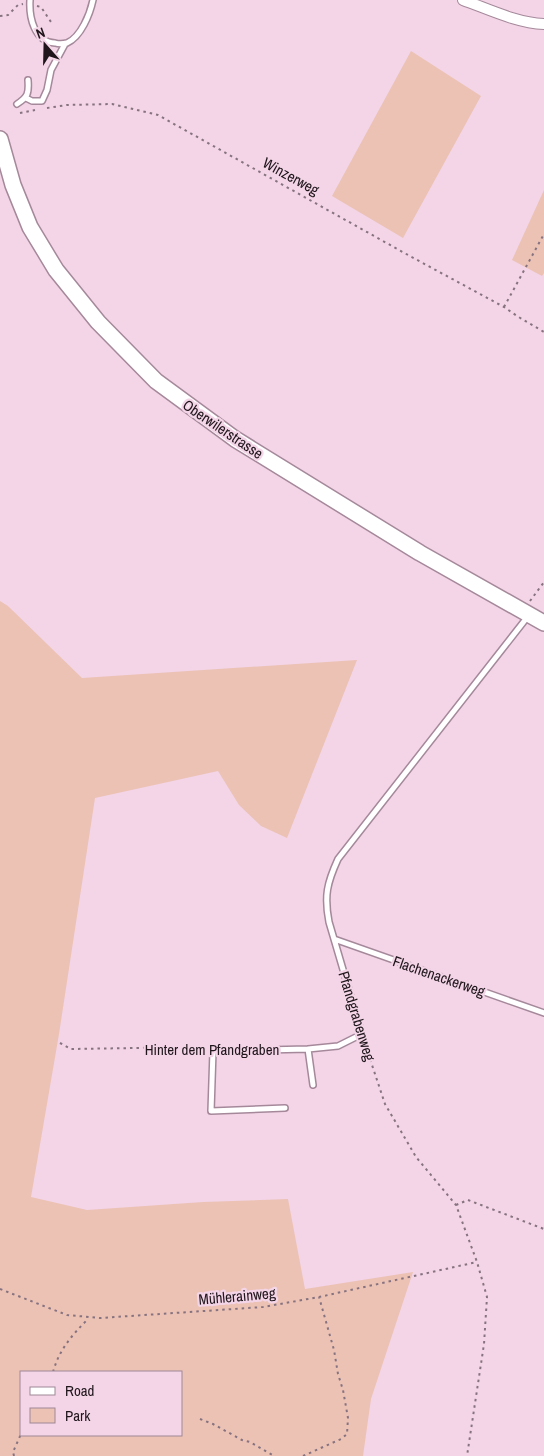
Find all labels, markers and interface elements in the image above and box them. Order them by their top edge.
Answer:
north arrow [20,20,70,70]
text: N [34,23,48,43]
street label: Winzerweg [259,152,323,200]
street label: Oberwilerstrasse [179,394,268,464]
street label: Flachenackerweg [390,950,488,1002]
street label: Pfandgrabenweg [333,968,381,1064]
street label: Hinter dem Pfandgraben [145,1039,279,1060]
street label: Mühlerainweg [198,1282,277,1310]
legend [20,1371,182,1436]
text: Road [65,1380,94,1401]
text: Park [65,1405,91,1426]

